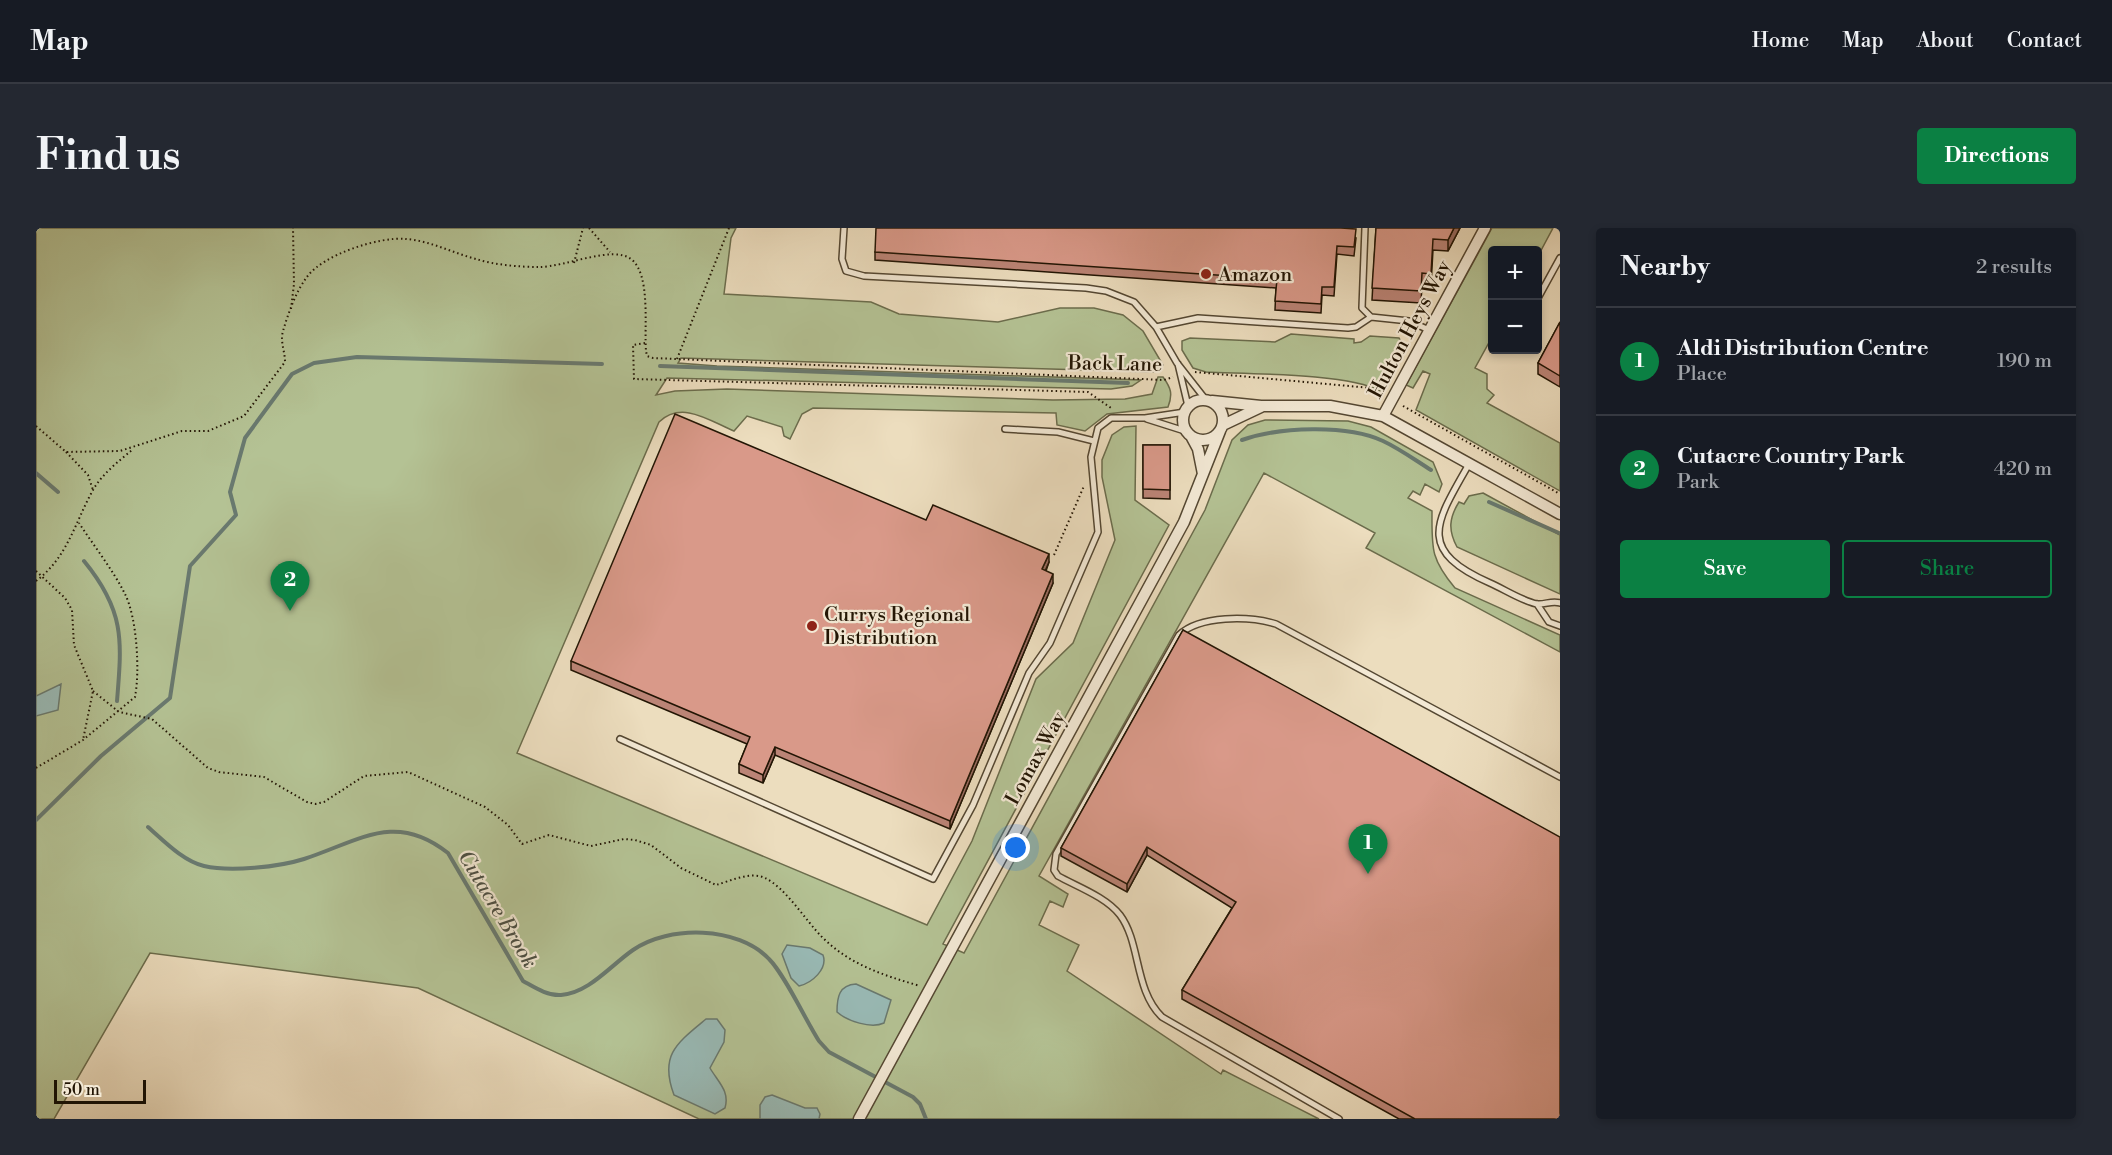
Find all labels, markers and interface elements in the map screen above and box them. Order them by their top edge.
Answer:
text: Map [30,24,89,59]
text: Home [1752,28,1809,54]
text: Map [1842,28,1884,54]
text: About [1917,28,1974,54]
text: Contact [2007,28,2082,54]
button: Directions [1917,128,2076,184]
text: Find us [36,130,180,183]
map controls [1488,246,1542,354]
button: + [1488,246,1542,300]
text: Nearby [1620,251,1710,283]
text: 2 results [1976,255,2052,280]
street label: Hulton Heys Way [1363,256,1457,403]
place label: Amazon [1217,263,1292,288]
marker: Amazon [1199,267,1213,281]
button: − [1488,300,1542,354]
text: Aldi Distribution Centre [1677,335,1929,362]
text: 1 [1635,349,1644,374]
text: 190 m [1997,349,2052,374]
street label: Back Lane [1067,351,1162,378]
text: Place [1677,362,1727,387]
text: Cutacre Country Park [1677,443,1905,470]
text: 2 [1633,457,1646,482]
text: 420 m [1994,457,2052,482]
text: Park [1677,470,1719,495]
button: Save [1620,540,1830,598]
button: Share [1842,540,2052,598]
pin: 2 [270,562,310,611]
place label: Currys Regional Distribution [824,603,970,651]
marker: Currys Regional Distribution [805,619,819,633]
street label: Lomax Way [1000,707,1072,810]
pin: 1 [1348,824,1388,874]
your location [1001,833,1030,862]
water label: Cutacre Brook [452,846,543,973]
scale bar [54,1077,146,1104]
text: 50 m [63,1080,100,1100]

